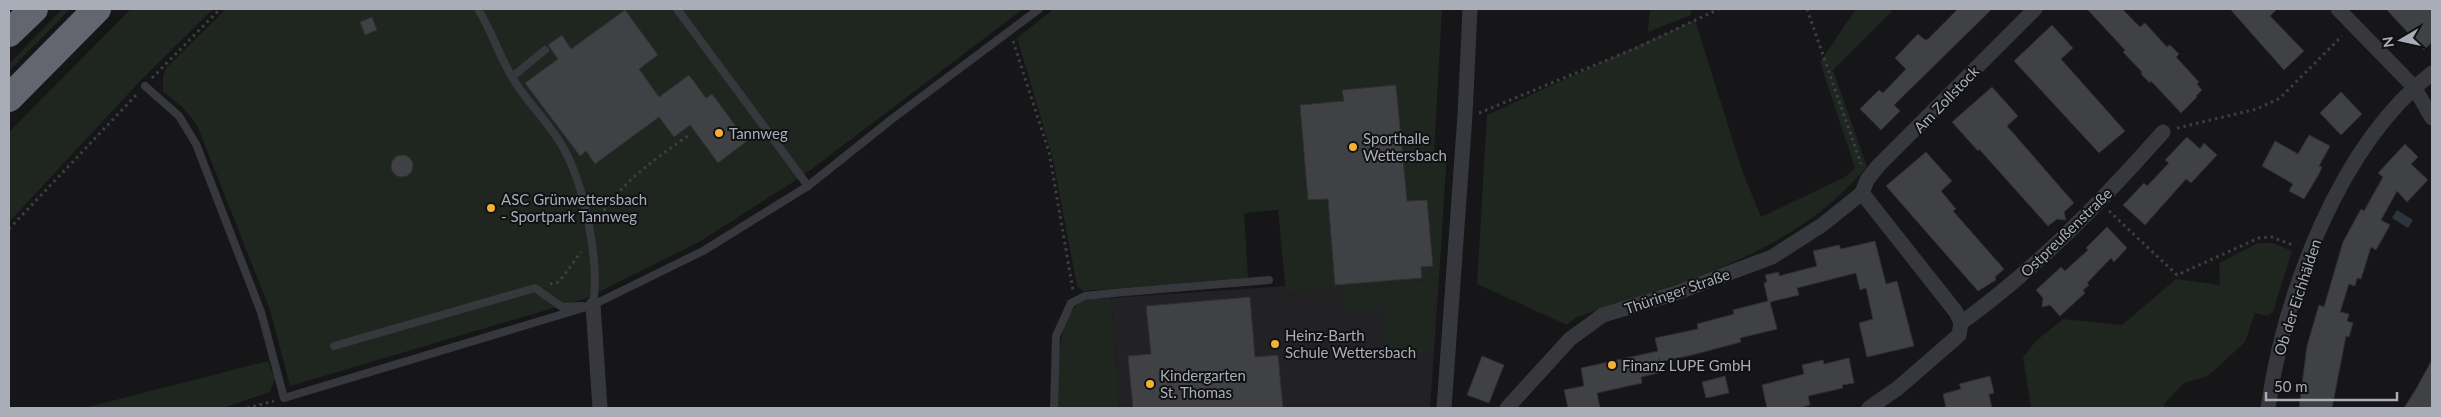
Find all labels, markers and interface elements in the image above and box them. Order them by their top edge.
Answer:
north arrow [2376,15,2426,65]
text: N [2378,35,2397,49]
street label: Am Zollstock [1910,62,1982,136]
place label: Tannweg [729,124,788,142]
marker: Tannweg [713,127,725,139]
place label: Sporthalle Wettersbach [1363,129,1447,164]
marker: Sporthalle Wettersbach [1347,141,1359,153]
street label: Ostpreußenstraße [2017,184,2115,280]
place label: ASC Grünwettersbach - Sportpark Tannweg [501,190,647,225]
marker: ASC Grünwettersbach - Sportpark Tannweg [485,202,497,214]
street label: Ob der Eichhälden [2270,237,2324,357]
street label: Thüringer Straße [1622,265,1732,317]
place label: Heinz-Barth Schule Wettersbach [1285,326,1416,361]
marker: Heinz-Barth Schule Wettersbach [1269,338,1281,350]
place label: Finanz LUPE GmbH [1622,356,1752,374]
marker: Finanz LUPE GmbH [1606,359,1618,371]
place label: Kindergarten St. Thomas [1160,366,1246,401]
scale bar [2266,370,2397,402]
text: 50 m [2274,377,2308,395]
marker: Kindergarten St. Thomas [1144,378,1156,390]

